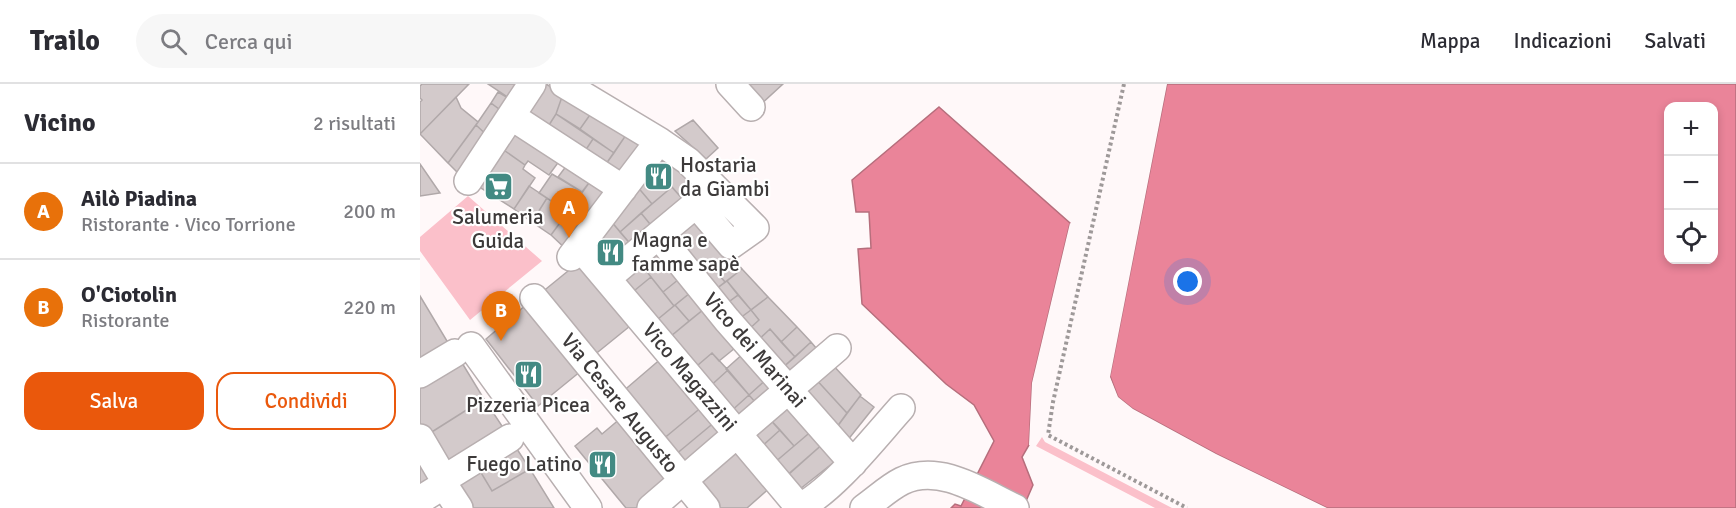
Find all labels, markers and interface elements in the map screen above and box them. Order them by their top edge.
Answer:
search box [136,14,556,68]
text: Trailo [30,24,100,58]
icon: search [157,25,190,58]
text: Cerca qui [205,28,293,55]
text: Mappa [1420,28,1481,54]
text: Indicazioni [1514,28,1612,54]
text: Salvati [1645,28,1706,54]
map controls [1664,102,1718,264]
button: + [1664,102,1718,156]
text: Vicino [24,107,96,139]
text: 2 risultati [313,111,396,136]
place label: Hostaria da Giambi [680,152,770,202]
button: − [1664,156,1718,210]
restaurant icon: Hostaria da Giambi [643,161,675,193]
supermarket icon: Salumeria Guida [482,170,514,202]
text: Ailò Piadina [81,185,197,212]
pin: A [550,188,588,238]
text: A [37,199,50,224]
text: 200 m [343,199,396,224]
place label: Salumeria Guida [452,204,544,254]
button: locate [1664,210,1718,264]
text: Ristorante · Vico Torrione [81,212,296,237]
place label: Magna e famme sapè [632,227,740,277]
restaurant icon: Magna e famme sapè [595,236,627,268]
your location [1173,267,1202,296]
text: O'Ciotolin [81,281,177,308]
street label: Vico dei Marinai [698,287,812,413]
pin: B [482,292,520,341]
text: B [37,295,50,320]
text: 220 m [343,295,396,320]
text: Ristorante [81,308,170,333]
street label: Vico Magazzini [637,317,743,437]
street label: Via Cesare Augusto [556,328,684,478]
restaurant icon: Pizzeria Picea [512,358,544,390]
button: Salva [24,372,204,430]
button: Condividi [216,372,396,430]
place label: Pizzeria Picea [466,392,590,418]
restaurant icon: Fuego Latino [587,448,619,480]
place label: Fuego Latino [466,451,582,477]

